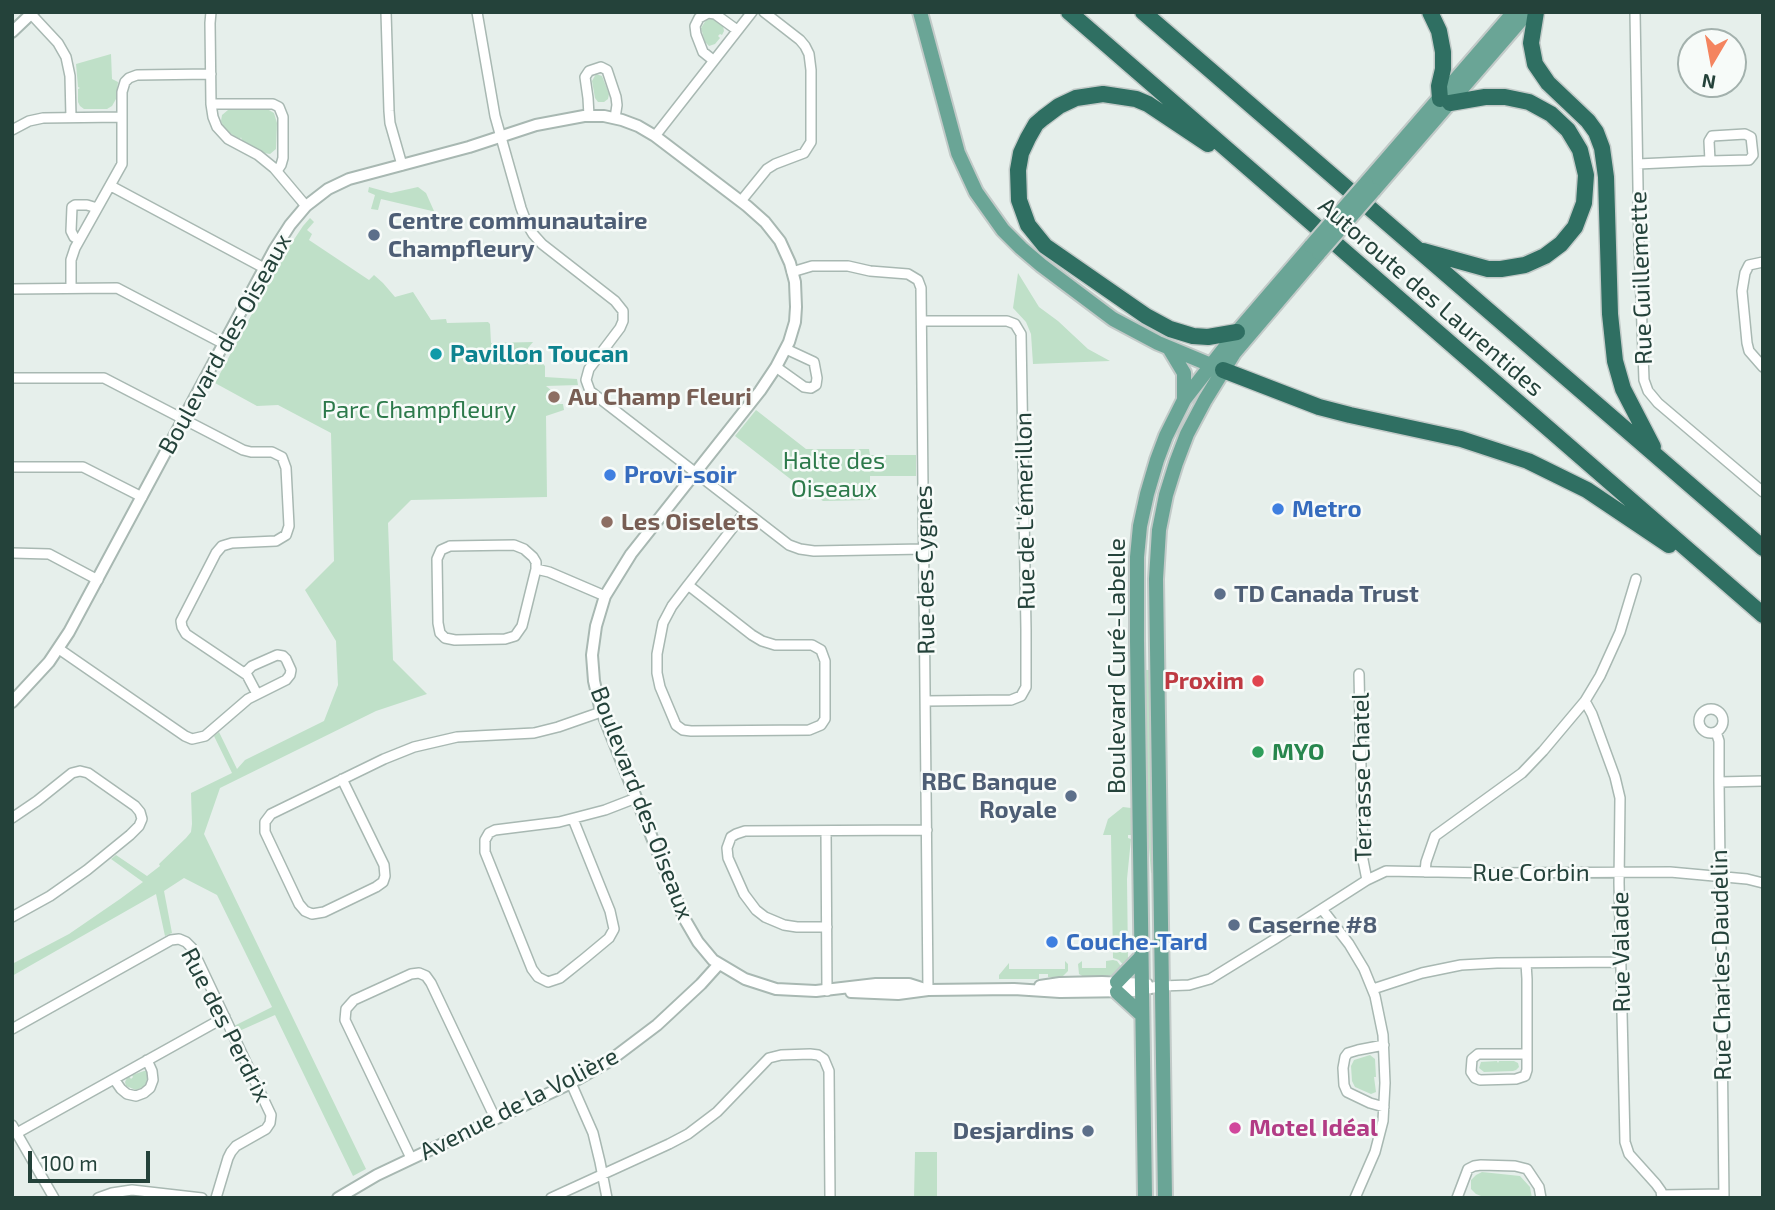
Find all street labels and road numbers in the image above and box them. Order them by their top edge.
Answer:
street label: Autoroute des Laurentides [1313,191,1549,403]
street label: Rue Guillemette [1624,191,1658,365]
street label: Boulevard des Oiseaux [152,229,298,459]
street label: Rue de L'émerillon [1009,412,1041,610]
street label: Rue des Cygnes [909,485,941,655]
street label: Boulevard Curé-Labelle [1103,538,1131,794]
street label: Boulevard des Oiseaux [584,682,700,924]
street label: Terrasse Chatel [1346,692,1378,862]
street label: Rue Charles Daudelin [1705,849,1737,1081]
street label: Rue Corbin [1472,859,1590,887]
street label: Rue Valade [1606,891,1636,1013]
street label: Rue des Perdrix [175,943,277,1107]
street label: Avenue de la Volière [415,1041,623,1167]

